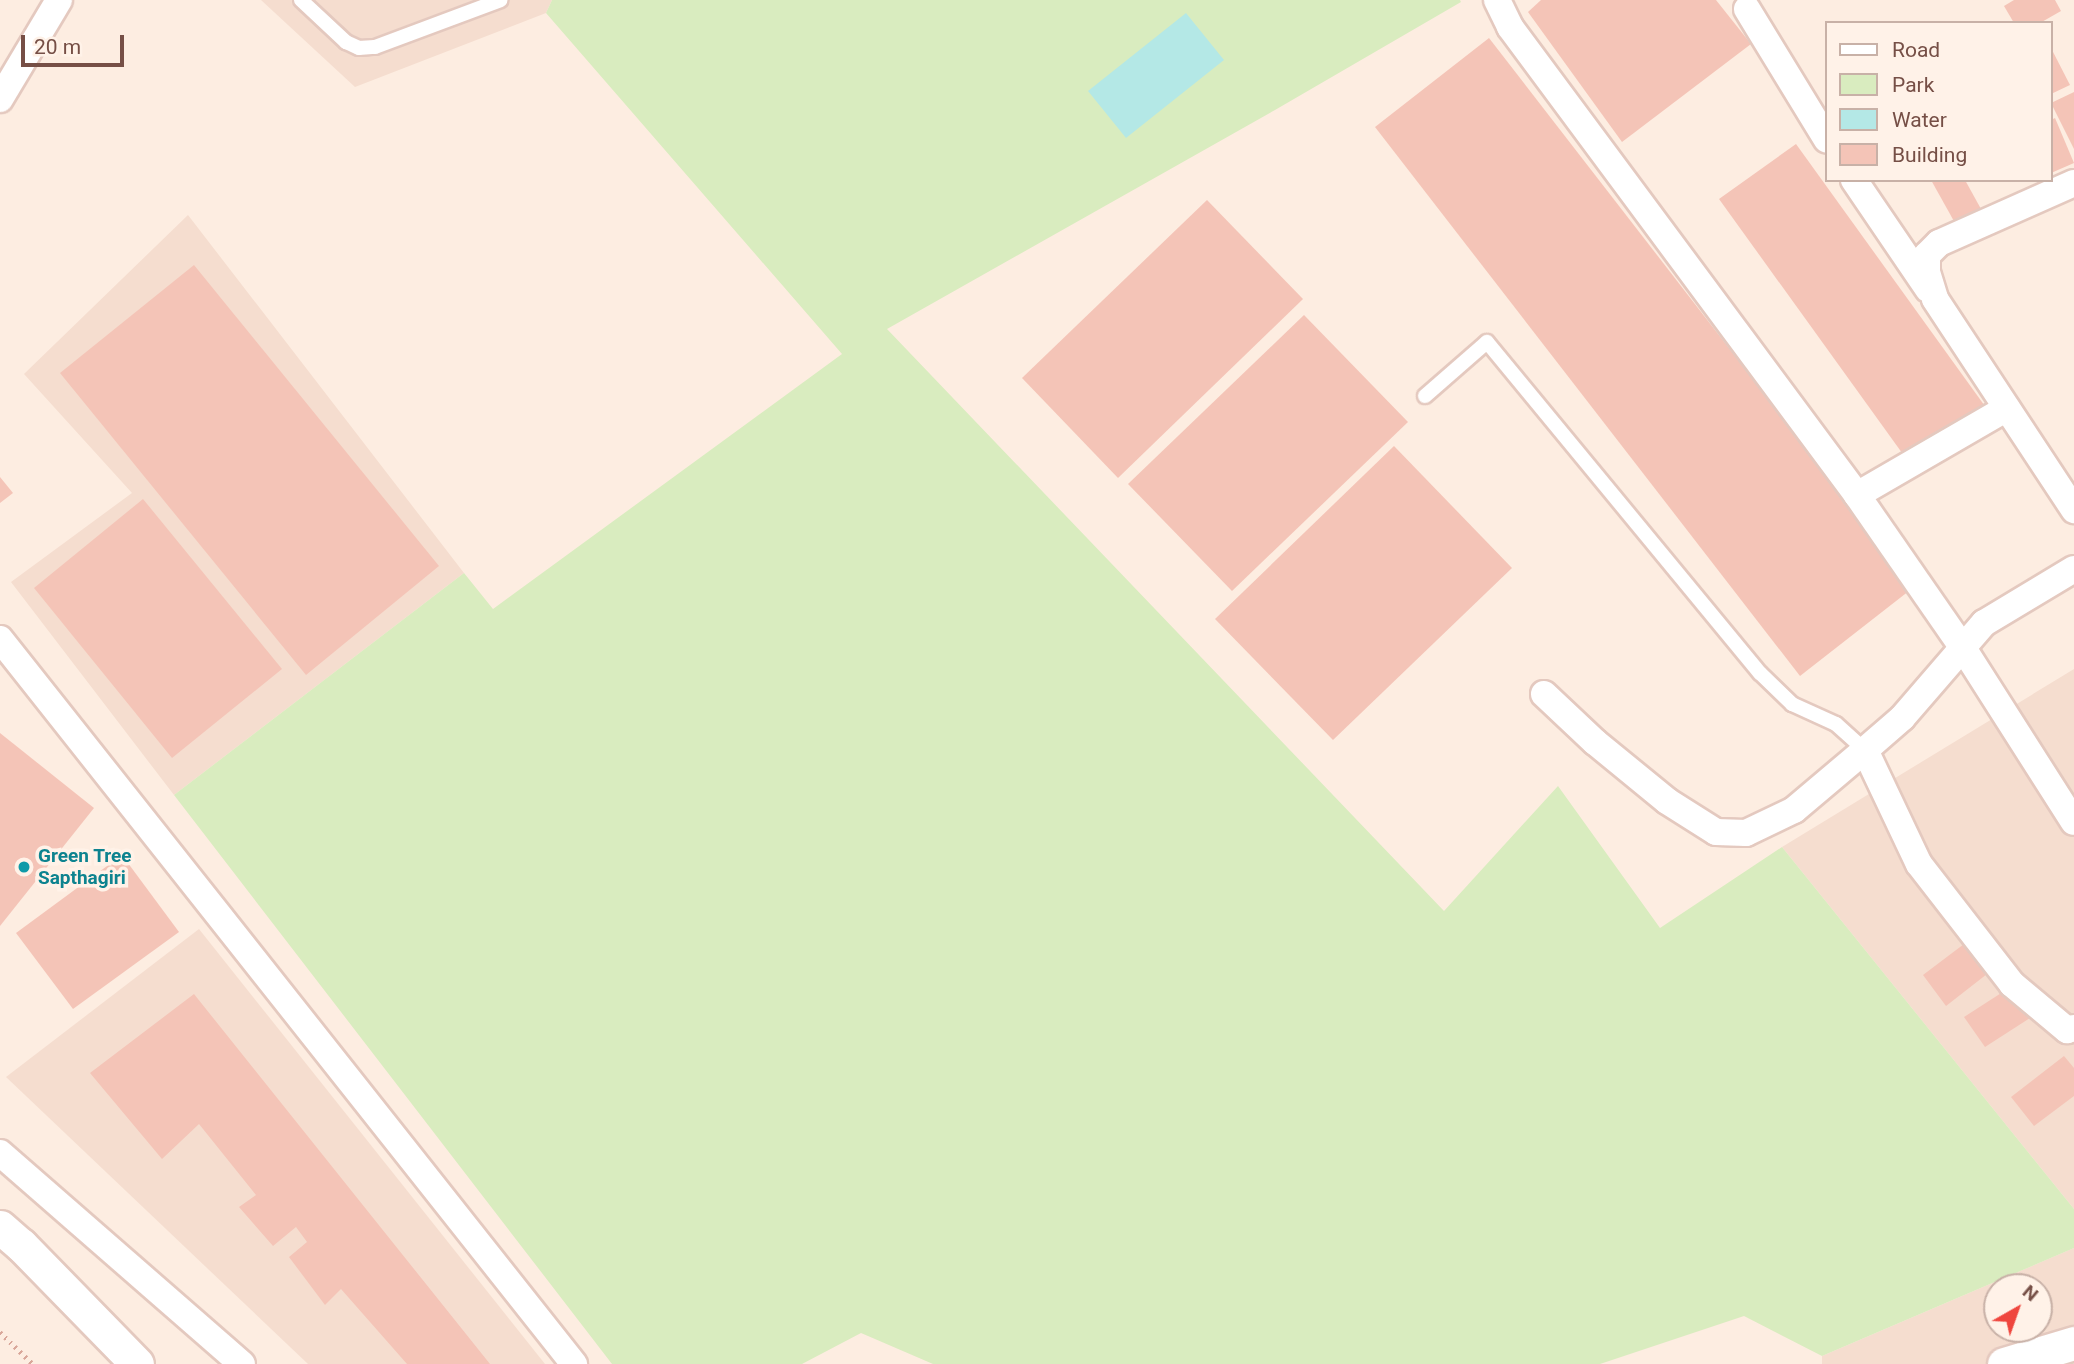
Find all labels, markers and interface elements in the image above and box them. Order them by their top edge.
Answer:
scale bar [24,21,128,65]
legend [1826,21,2053,182]
text: 20 m [34,35,81,59]
text: Road [1892,38,1940,62]
text: Park [1892,73,1934,97]
text: Water [1892,108,1947,132]
text: Building [1892,143,1967,167]
place label: Green Tree Sapthagiri [38,845,132,889]
marker: Green Tree Sapthagiri [16,859,32,875]
north arrow [1983,1273,2053,1343]
text: N [2018,1280,2043,1306]

